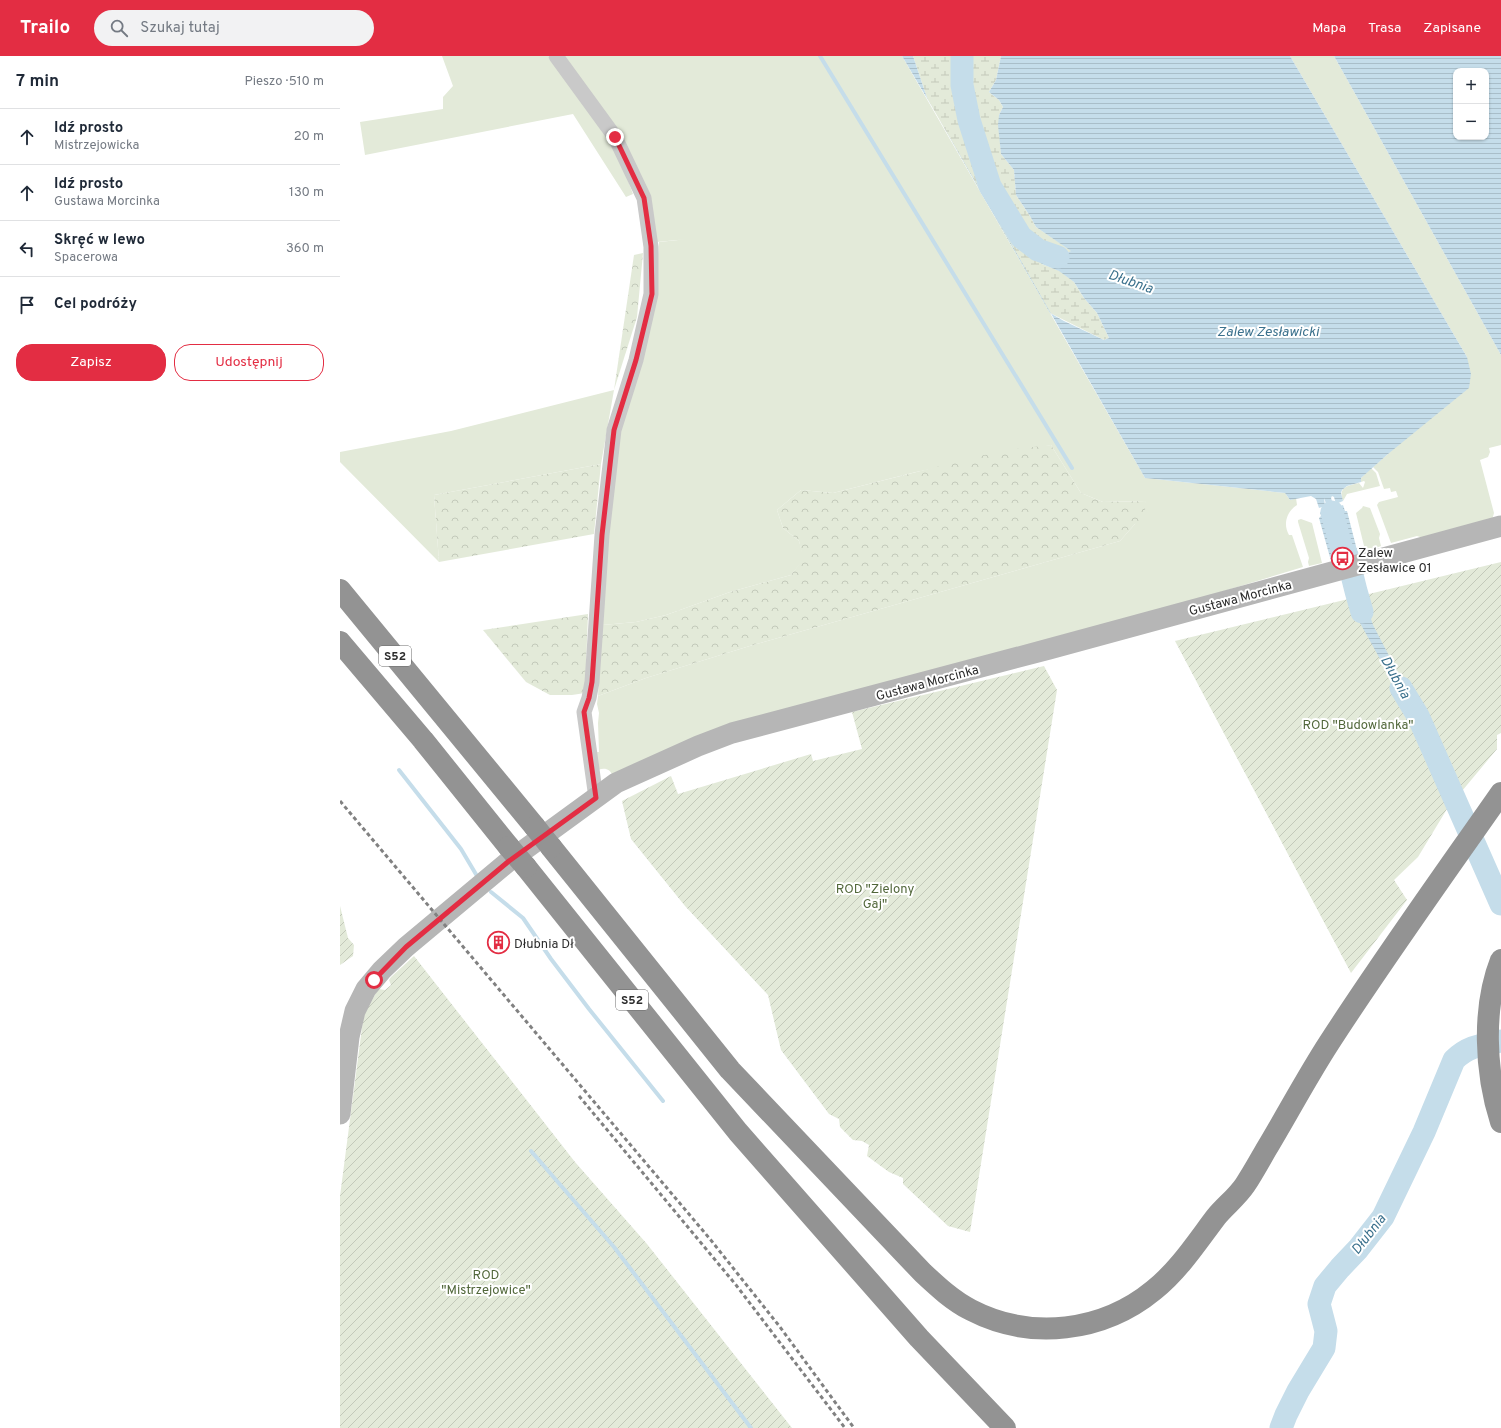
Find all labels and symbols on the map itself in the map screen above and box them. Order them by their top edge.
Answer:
route end [606,128,624,146]
water label: Dłubnia [1106,267,1156,298]
water label: Zalew Zesławicki [1217,324,1320,341]
bus stop icon: Zalew Zesławice 01 [1330,546,1356,572]
place label: Zalew Zesławice 01 [1358,546,1432,577]
street label: Gustawa Morcinka [1187,578,1294,620]
road number: S52 [379,646,411,666]
water label: Dłubnia [1376,653,1414,703]
street label: Gustawa Morcinka [874,663,981,705]
park label: ROD "Budowlanka" [1302,718,1414,734]
park label: ROD "Zielony Gaj" [836,882,914,913]
building icon: Dłubnia Dł [485,930,511,956]
place label: Dłubnia Dł [514,937,574,953]
route start [365,971,383,989]
road number: S52 [616,990,648,1010]
water label: Dłubnia [1348,1211,1391,1258]
park label: ROD "Mistrzejowice" [441,1268,531,1299]

